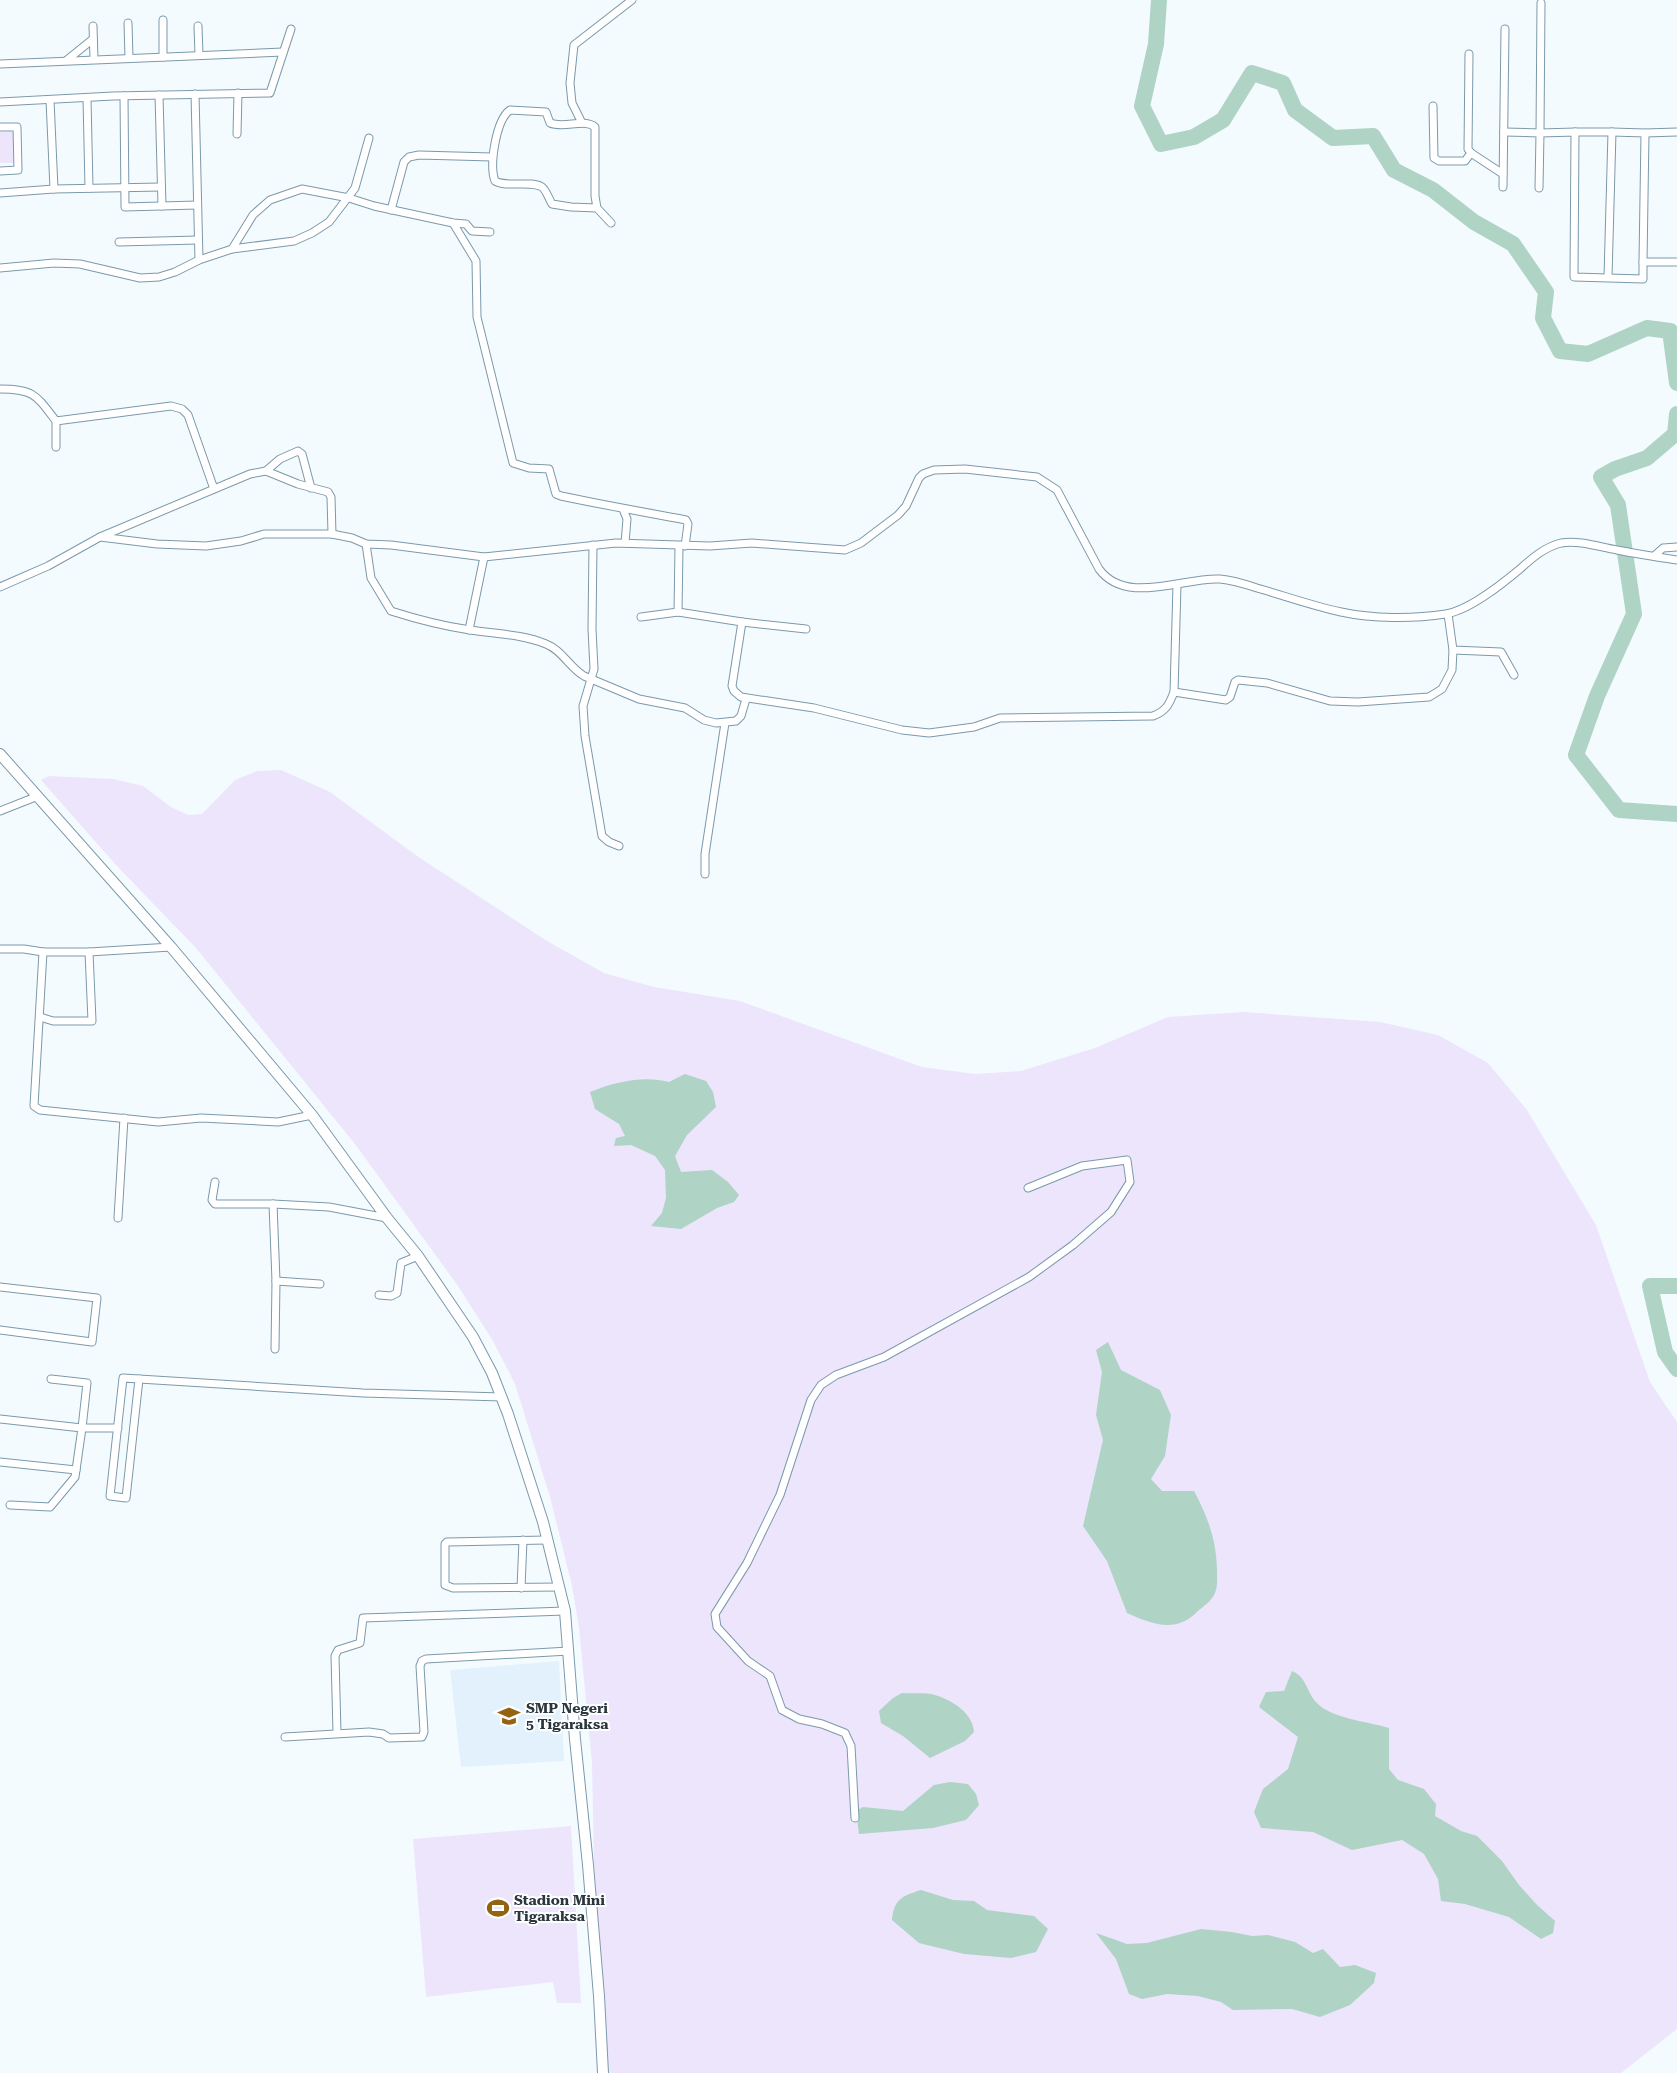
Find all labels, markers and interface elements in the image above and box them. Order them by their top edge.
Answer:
place label: SMP Negeri 5 Tigaraksa [526,1700,609,1732]
school or university icon: SMP Negeri 5 Tigaraksa [496,1703,522,1729]
place label: Stadion Mini Tigaraksa [514,1892,605,1924]
sports icon: Stadion Mini Tigaraksa [485,1895,511,1921]

